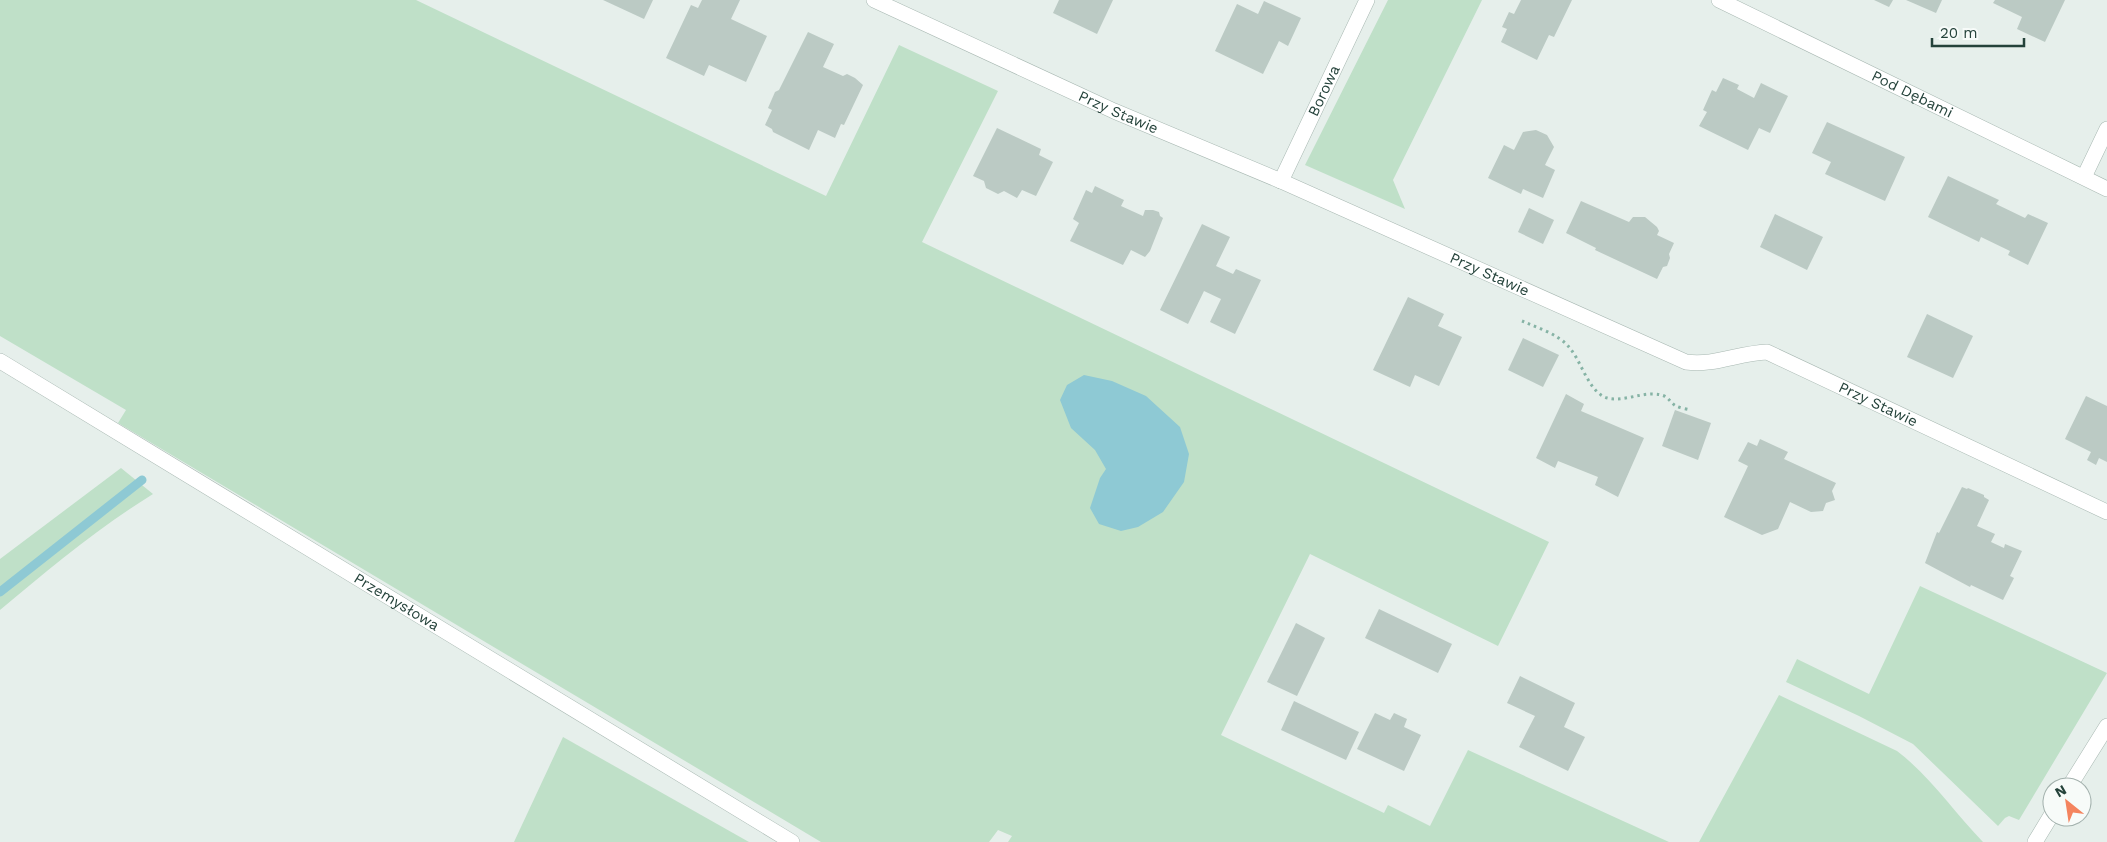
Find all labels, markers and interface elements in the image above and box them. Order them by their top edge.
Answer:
scale bar [1932,15,2024,47]
text: 20 m [1940,24,1978,42]
street label: Borowa [1304,62,1344,119]
street label: Pod Dębami [1869,67,1956,122]
street label: Przy Stawie [1076,87,1161,138]
street label: Przy Stawie [1447,249,1532,300]
street label: Przy Stawie [1836,378,1921,431]
street label: Przemysłowa [351,569,443,635]
north arrow [2042,777,2092,827]
text: N [2052,781,2069,800]

